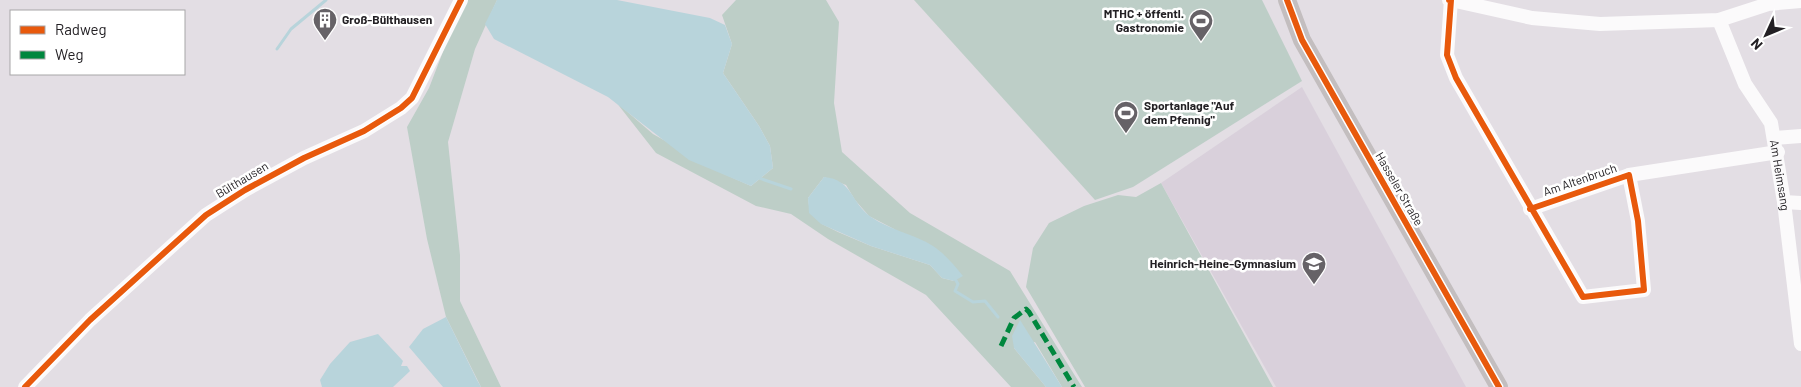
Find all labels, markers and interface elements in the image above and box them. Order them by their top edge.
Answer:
place label: MTHC + öffentl. Gastronomie [1104,6,1184,34]
building icon: Groß-Bülthausen [312,7,338,41]
sports icon: MTHC + öffentl. Gastronomie [1188,8,1214,42]
legend [10,10,185,75]
north arrow [1741,10,1791,60]
place label: Groß-Bülthausen [342,12,432,26]
text: Radweg [55,20,107,38]
text: N [1747,35,1766,54]
text: Weg [55,45,83,63]
place label: Sportanlage "Auf dem Pfennig" [1144,98,1234,126]
sports icon: Sportanlage "Auf dem Pfennig" [1113,100,1139,134]
street label: Am Heimsang [1768,139,1793,211]
street label: Hasseler Straße [1373,149,1427,228]
street label: Bülthausen [213,158,270,200]
street label: Am Altenbruch [1541,160,1618,198]
school or university icon: Heinrich-Heine-Gymnasium [1301,251,1327,285]
place label: Heinrich-Heine-Gymnasium [1150,256,1296,270]

